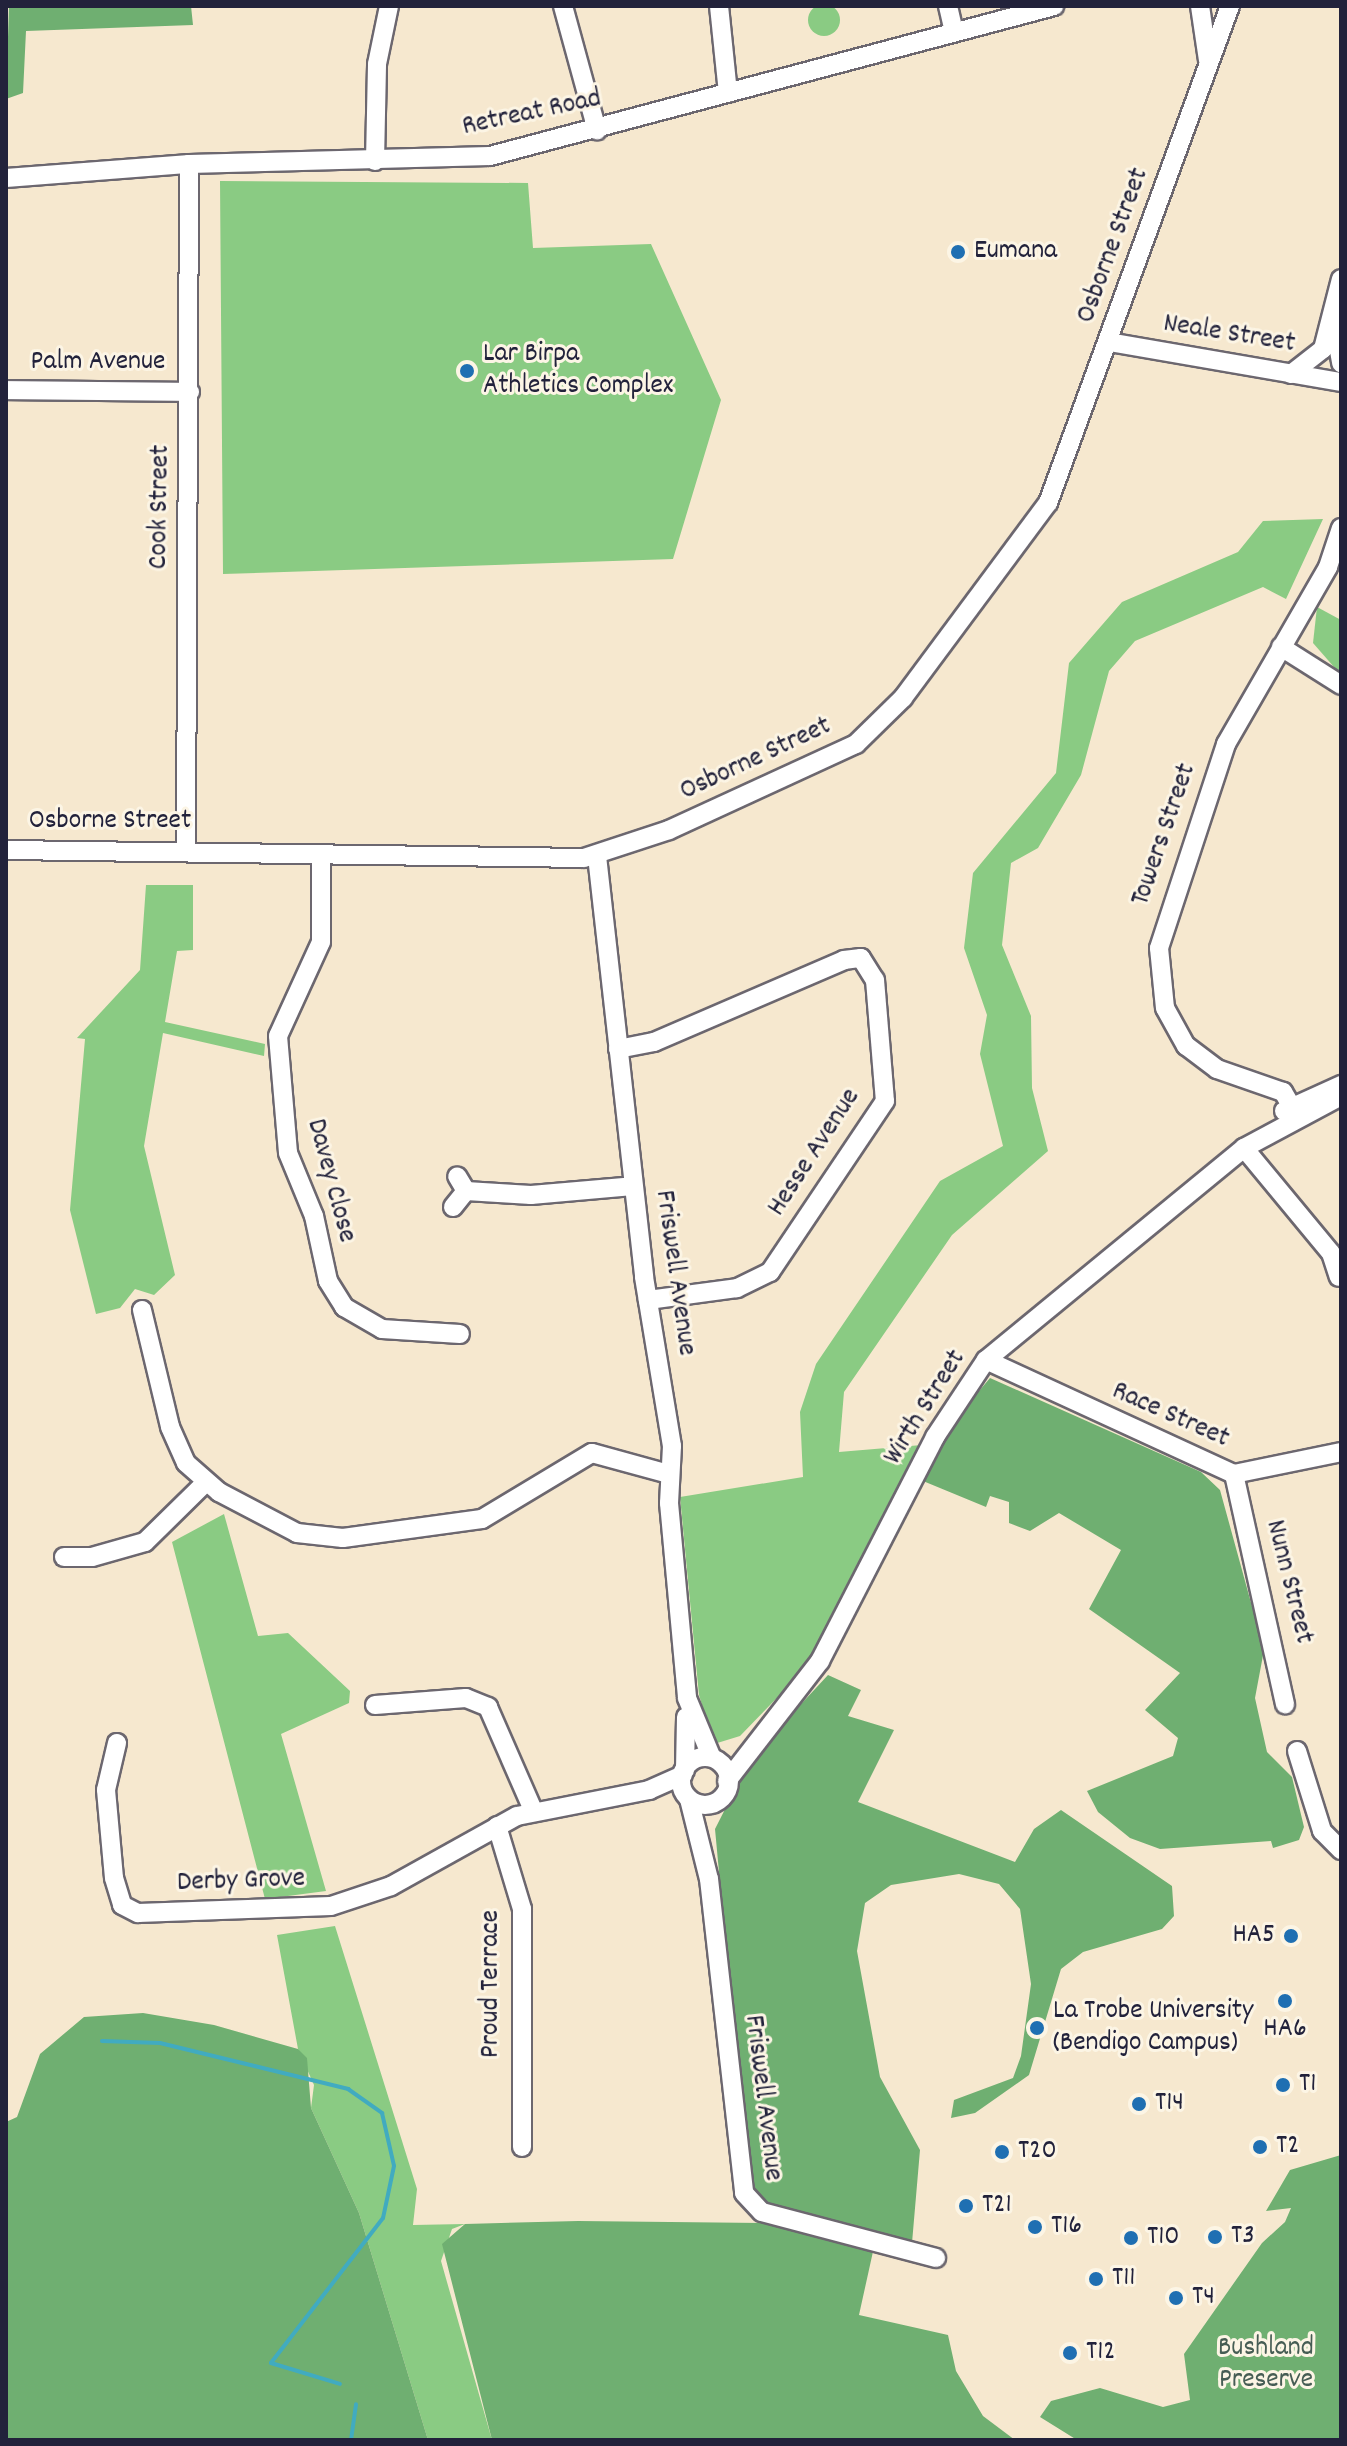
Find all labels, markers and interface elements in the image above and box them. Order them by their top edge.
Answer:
street label: Retreat Road [459,83,605,145]
street label: Osborne Street [1070,164,1158,328]
place label: Eumana [974,235,1057,269]
marker: Eumana [949,243,967,261]
street label: Neale Street [1161,308,1297,362]
place label: Lar Birpa Athletics Complex [483,338,673,404]
street label: Palm Avenue [31,346,165,380]
marker: Lar Birpa Athletics Complex [458,362,476,380]
street label: Cook Street [143,444,179,570]
street label: Osborne Street [675,710,837,810]
street label: Towers Street [1125,760,1205,910]
street label: Osborne Street [29,805,191,839]
street label: Hesse Avenue [761,1083,869,1223]
street label: Davey Close [297,1116,363,1246]
street label: Friswell Avenue [646,1188,702,1358]
street label: Wirth Street [878,1344,974,1472]
street label: Race Street [1106,1375,1234,1457]
street label: Nunn Street [1256,1517,1320,1647]
street label: Derby Grove [176,1863,306,1901]
street label: Proud Terrace [475,1910,509,2058]
place label: HA5 [1232,1919,1275,1953]
marker: HA5 [1282,1927,1300,1945]
marker: HA6 [1276,1992,1294,2010]
place label: La Trobe University (Bendigo Campus) [1053,1995,1253,2061]
street label: Friswell Avenue [735,2013,789,2183]
place label: HA6 [1263,2013,1307,2047]
marker: La Trobe University (Bendigo Campus) [1028,2019,1046,2037]
place label: T1 [1299,2068,1316,2102]
marker: T1 [1274,2076,1292,2094]
place label: T14 [1155,2087,1184,2121]
marker: T14 [1130,2095,1148,2113]
place label: T2 [1276,2130,1299,2164]
place label: T20 [1018,2135,1057,2169]
marker: T2 [1251,2138,1269,2156]
marker: T20 [993,2143,1011,2161]
place label: T21 [982,2189,1012,2223]
marker: T21 [957,2197,975,2215]
place label: T16 [1051,2210,1082,2244]
marker: T16 [1026,2218,1044,2236]
place label: T3 [1231,2220,1255,2254]
place label: T10 [1147,2221,1180,2255]
marker: T3 [1206,2228,1224,2246]
marker: T10 [1122,2229,1140,2247]
place label: T11 [1112,2262,1135,2296]
marker: T11 [1087,2270,1105,2288]
place label: T4 [1192,2281,1215,2315]
marker: T4 [1167,2289,1185,2307]
park label: Bushland Preserve [1218,2332,1314,2398]
place label: T12 [1086,2336,1116,2370]
marker: T12 [1061,2344,1079,2362]

